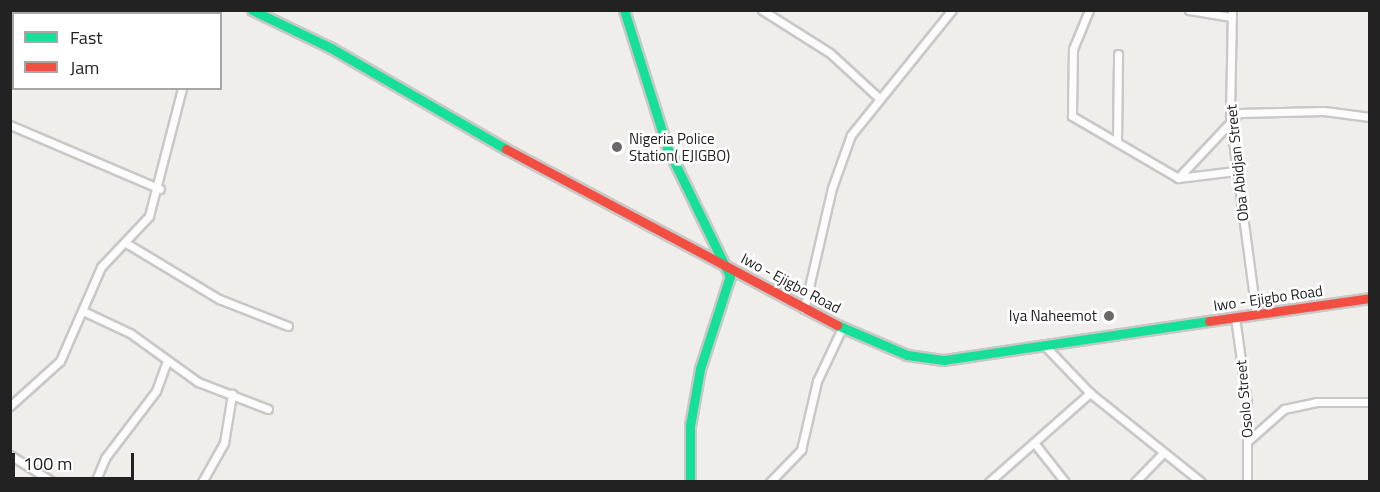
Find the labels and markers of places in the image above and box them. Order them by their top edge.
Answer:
place label: Nigeria Police Station( EJIGBO) [629,129,730,164]
marker: Nigeria Police Station( EJIGBO) [610,140,624,154]
place label: Iya Naheemot [1009,307,1097,325]
marker: Iya Naheemot [1102,309,1116,323]

